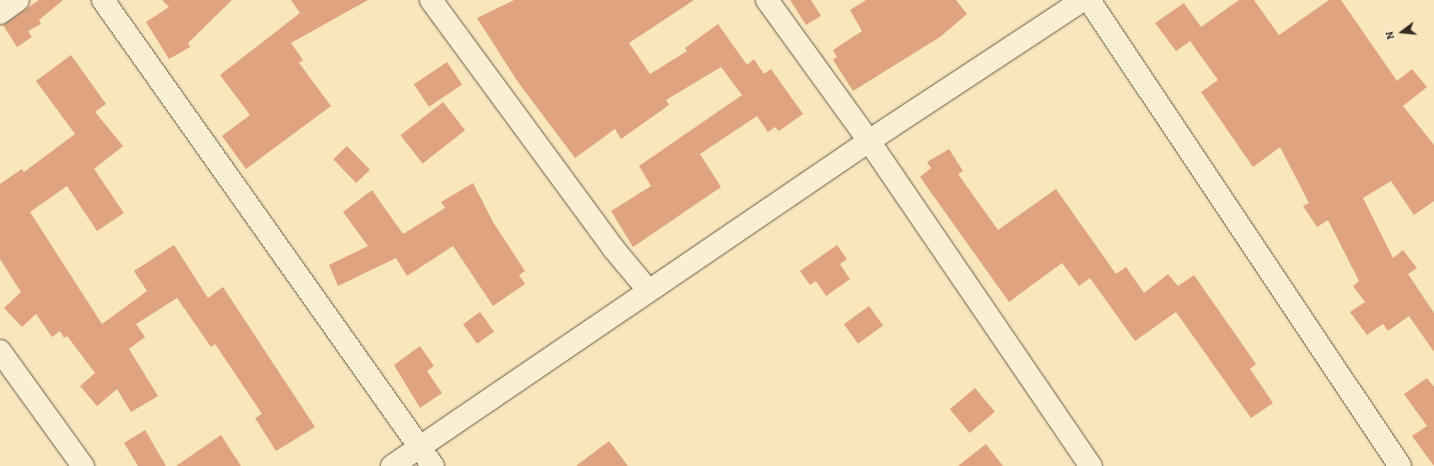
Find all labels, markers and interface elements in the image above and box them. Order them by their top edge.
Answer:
north arrow [1382,12,1422,52]
text: N [1382,30,1398,41]

